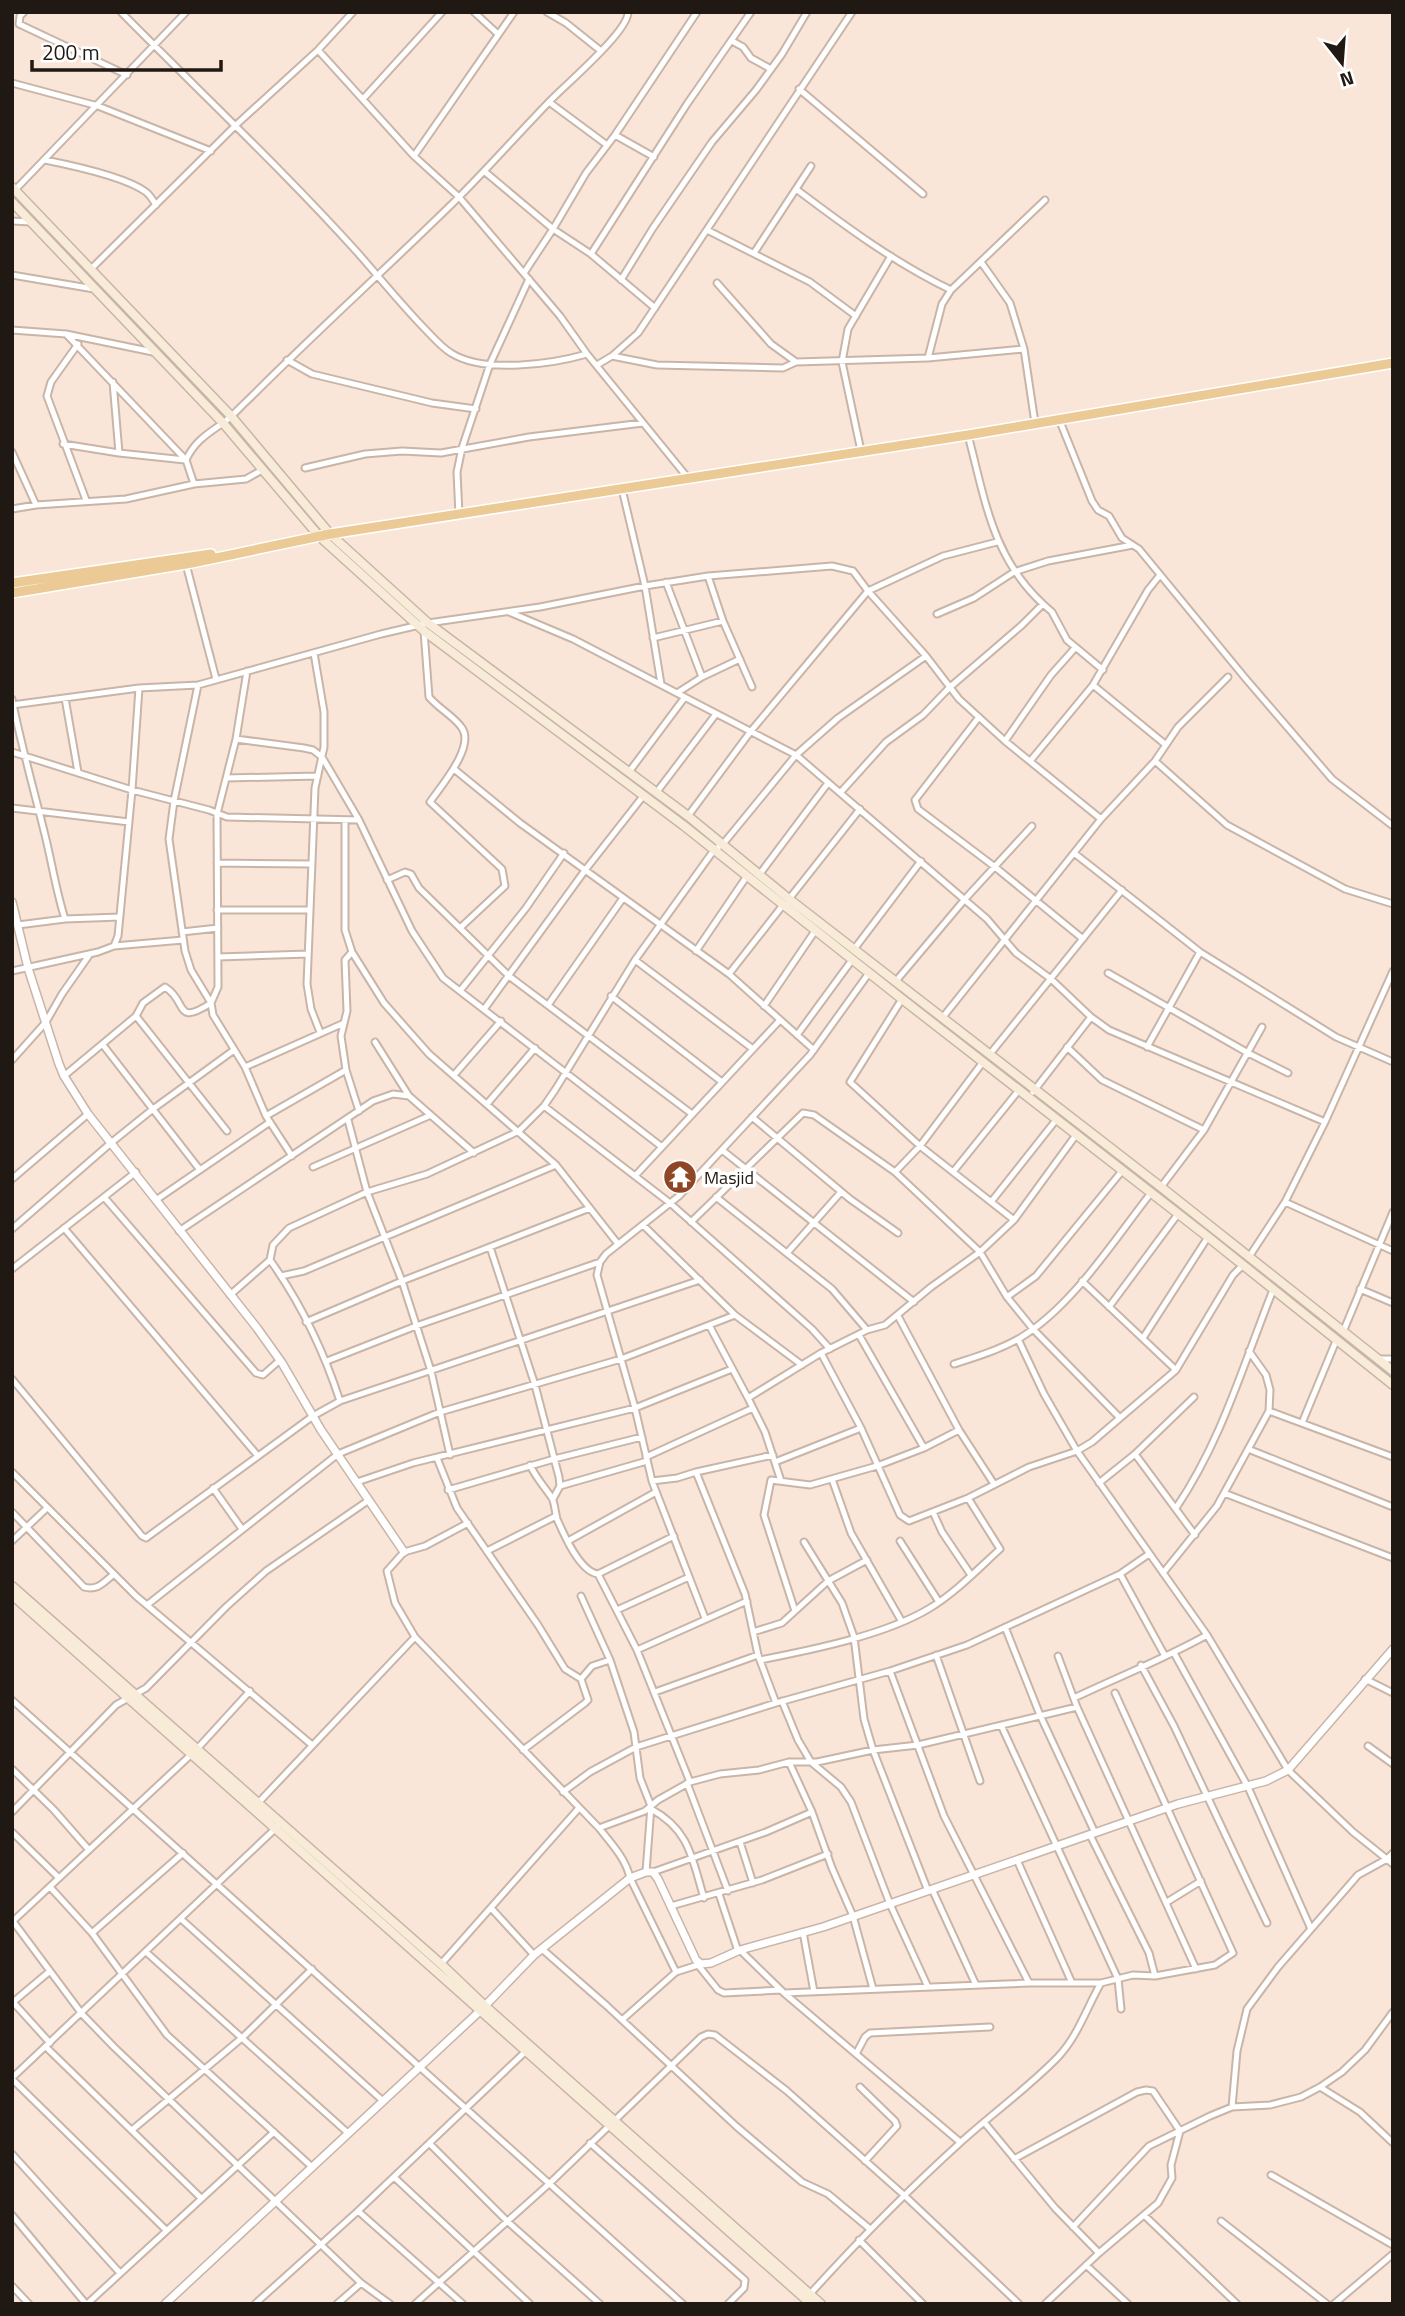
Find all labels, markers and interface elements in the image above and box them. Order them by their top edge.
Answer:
scale bar [32,28,220,72]
north arrow [1307,28,1377,98]
text: 200 m [42,36,99,68]
text: N [1337,64,1358,96]
temple icon: Masjid [661,1158,699,1196]
place label: Masjid [704,1164,754,1191]

